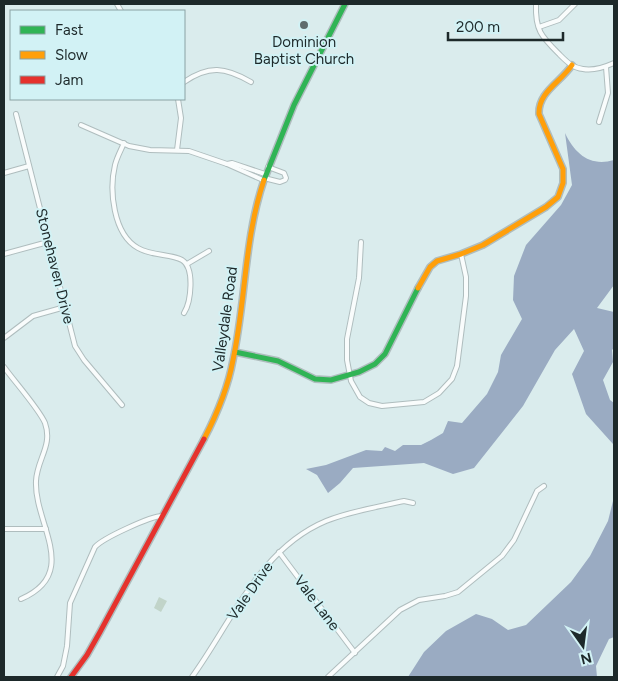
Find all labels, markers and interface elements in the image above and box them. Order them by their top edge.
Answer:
legend [10,10,185,100]
scale bar [448,10,563,42]
text: 200 m [456,18,500,36]
marker: Dominion Baptist Church [298,19,310,31]
text: Fast [55,21,84,39]
place label: Dominion Baptist Church [254,33,354,68]
text: Slow [55,46,88,64]
text: Jam [55,71,83,89]
street label: Stonehaven Drive [32,206,78,326]
street label: Valleydale Road [209,265,241,373]
street label: Vale Drive [223,558,277,624]
street label: Vale Lane [290,572,344,634]
north arrow [558,621,608,671]
text: N [579,649,593,668]

